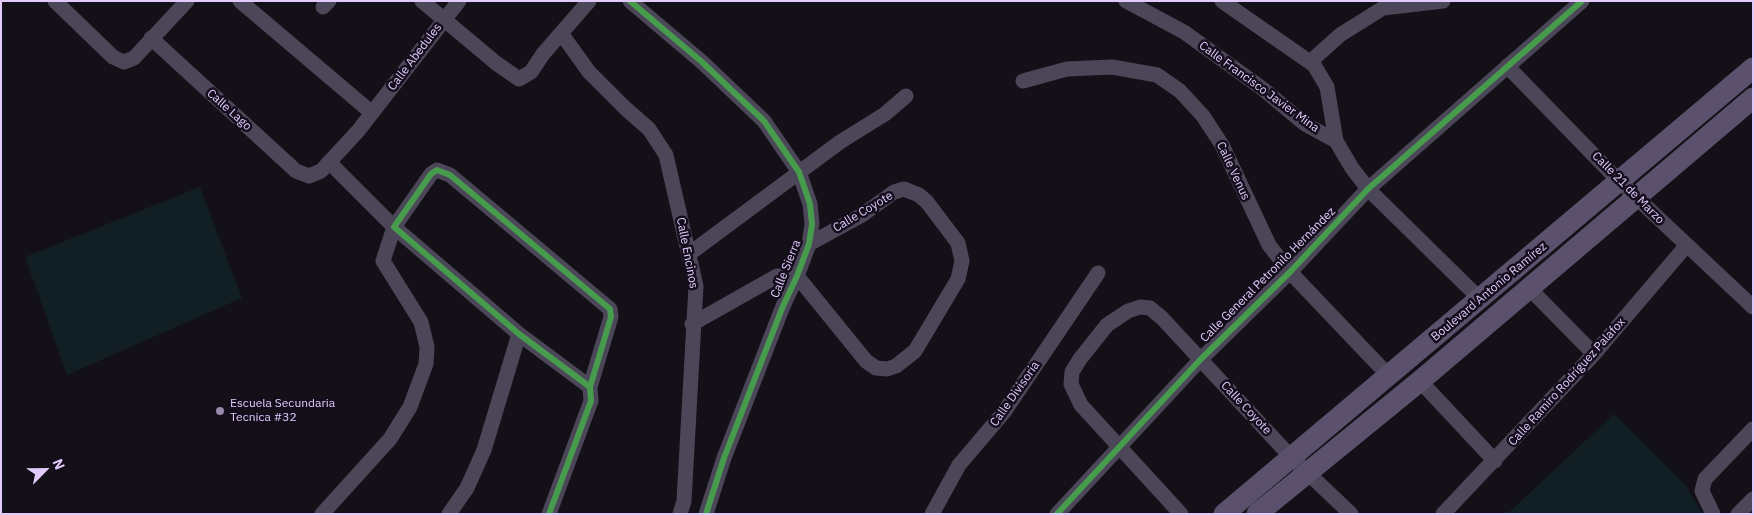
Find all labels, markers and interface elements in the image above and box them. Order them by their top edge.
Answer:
street label: Calle Abedules [385,21,445,93]
street label: Calle Francisco Javier Mina [1196,38,1322,136]
street label: Calle Lago [204,86,254,134]
street label: Calle Venus [1213,140,1253,202]
street label: Calle 21 de Marzo [1589,149,1667,227]
street label: Calle Coyote [830,189,896,235]
street label: Calle General Petronilo Hernández [1197,204,1339,346]
street label: Calle Encinos [673,216,701,290]
street label: Calle Sierra [768,238,804,300]
street label: Boulevard Antonio Ramírez [1428,240,1550,344]
street label: Calle Ramiro Rodríguez Palafox [1506,315,1628,449]
street label: Calle Divisoria [987,359,1043,429]
street label: Calle Coyote [1218,378,1274,438]
place label: Escuela Secundaria Tecnica #32 [230,397,335,425]
marker: Escuela Secundaria Tecnica #32 [214,405,226,417]
north arrow [20,445,70,495]
text: N [49,456,69,472]

